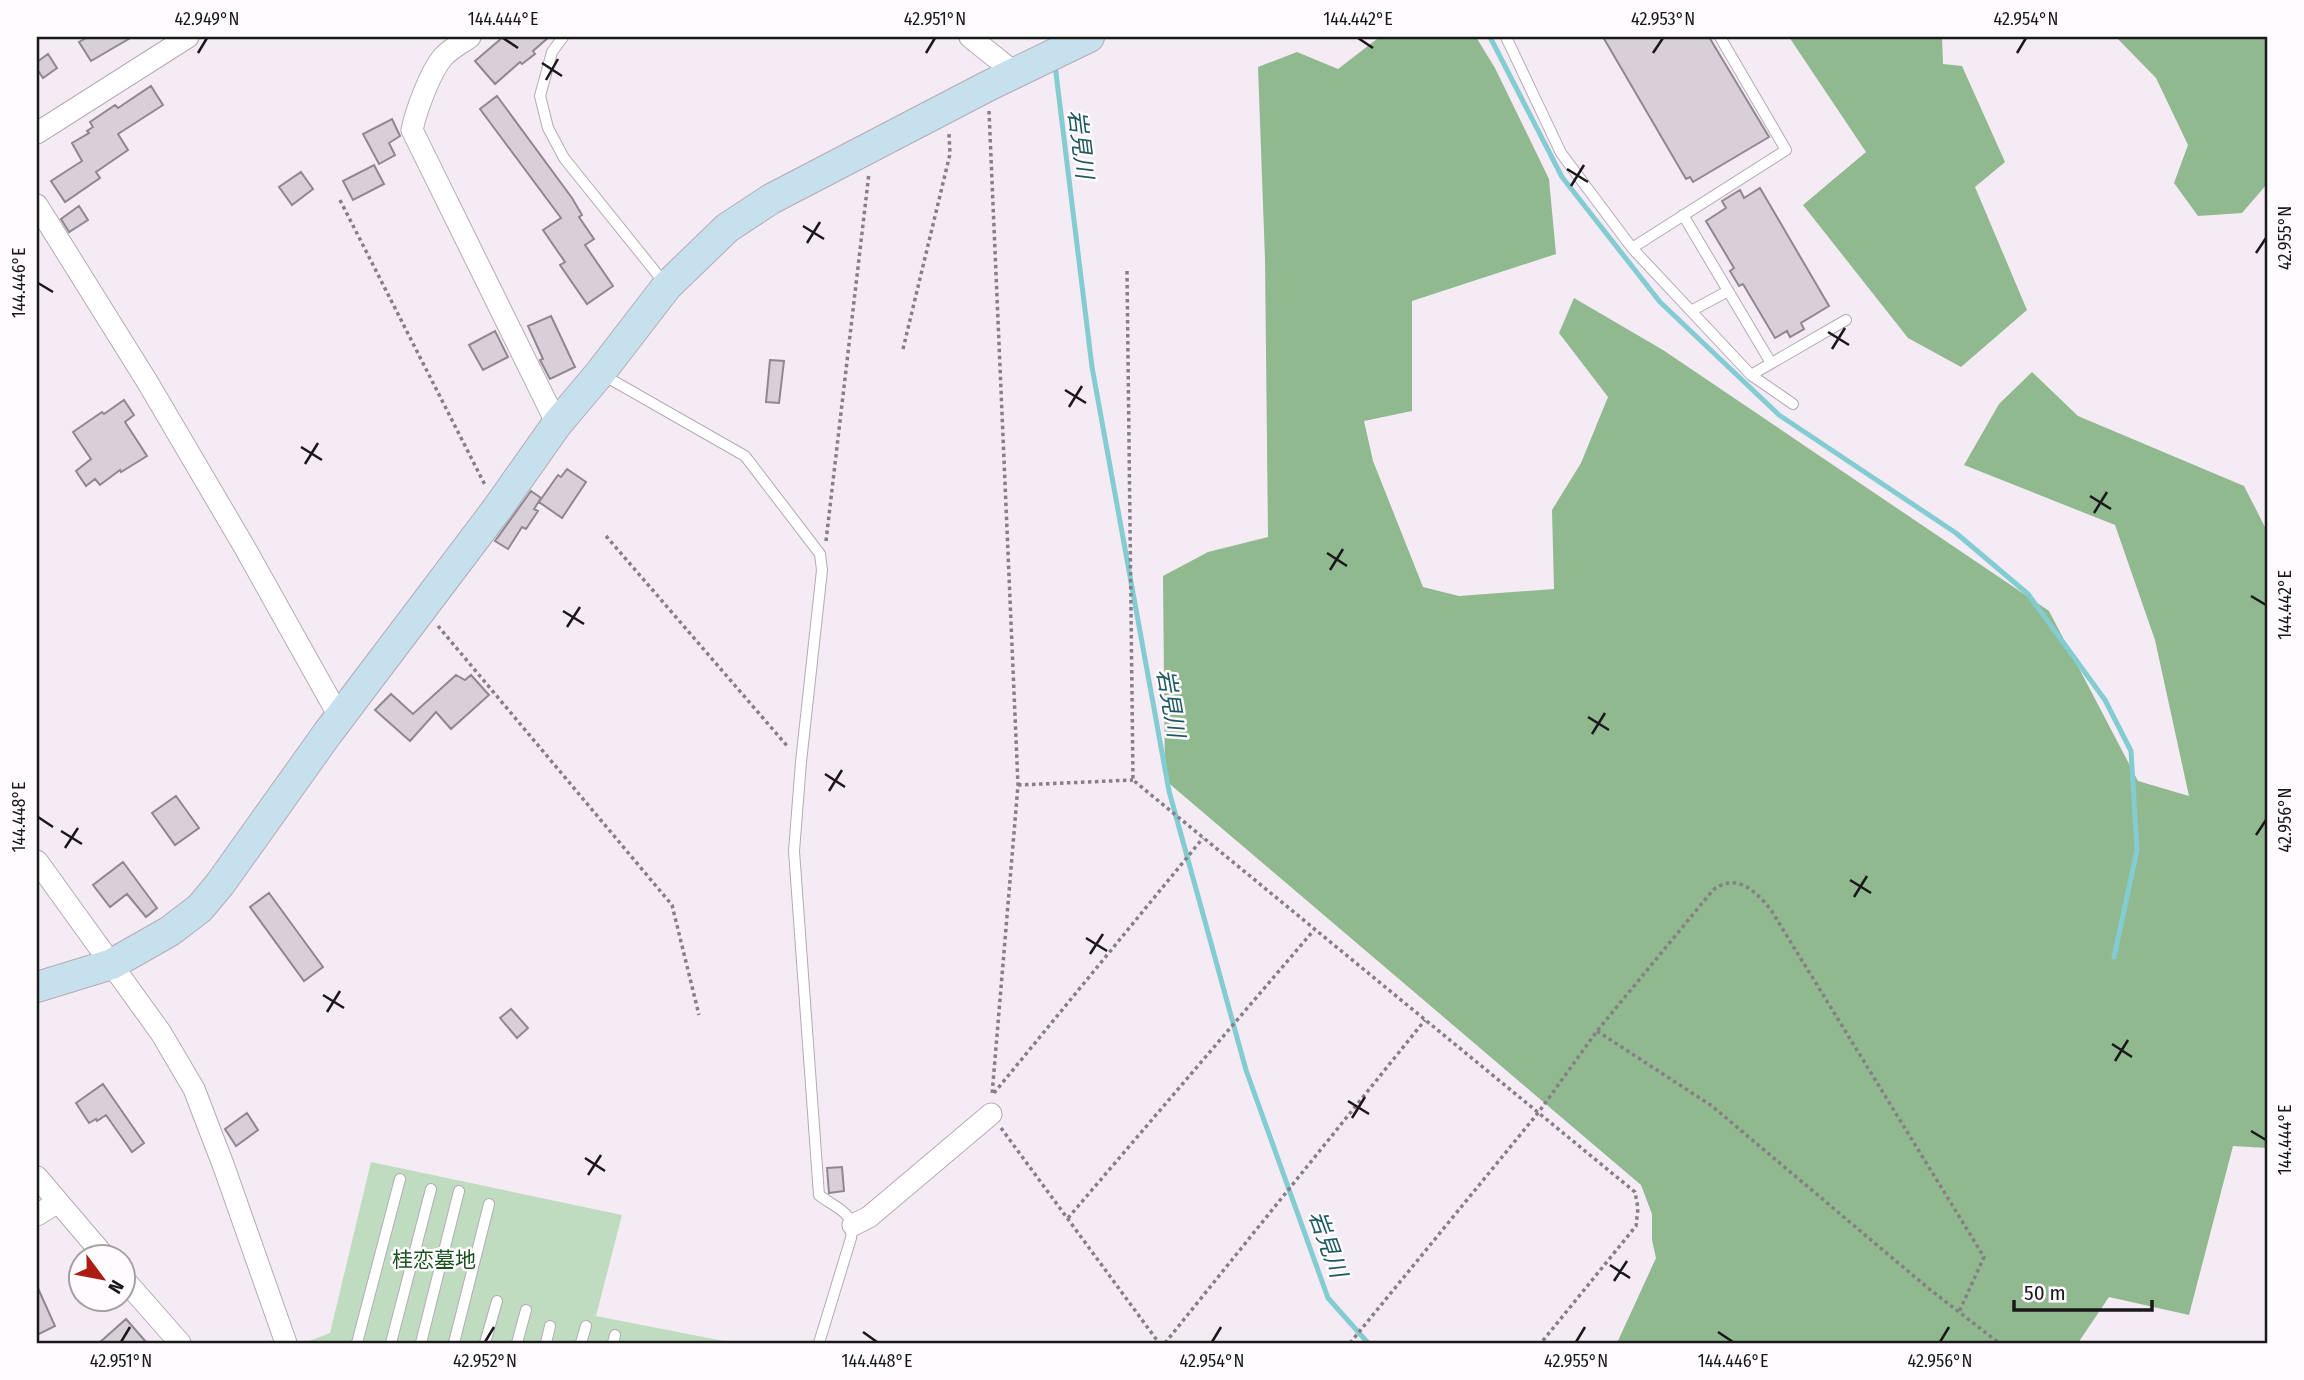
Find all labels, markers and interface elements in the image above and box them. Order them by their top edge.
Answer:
text: 42.949°N [175,8,239,30]
text: 144.444°E [468,8,538,30]
text: 42.951°N [904,8,966,30]
text: 144.442°E [1323,8,1393,30]
text: 42.953°N [1631,8,1695,30]
text: 42.954°N [1994,8,2058,30]
water label: 岩見川 [1063,108,1099,183]
text: 42.955°N [2274,206,2296,270]
text: 144.446°E [8,248,30,318]
text: 144.442°E [2274,570,2296,640]
water label: 岩見川 [1151,667,1191,742]
text: 144.448°E [8,782,30,852]
text: 42.956°N [2274,788,2296,852]
text: 144.444°E [2274,1105,2296,1175]
water label: 岩見川 [1303,1207,1354,1284]
north arrow [66,1244,136,1314]
park label: 桂恋墓地 [392,1247,476,1273]
scale bar [2014,1268,2152,1312]
text: N [103,1276,129,1298]
text: 50 m [2024,1280,2066,1306]
text: 42.951°N [90,1350,152,1372]
text: 42.952°N [453,1350,517,1372]
text: 144.448°E [842,1350,912,1372]
text: 42.954°N [1180,1350,1244,1372]
text: 42.955°N [1544,1350,1608,1372]
text: 144.446°E [1698,1350,1768,1372]
text: 42.956°N [1908,1350,1972,1372]

